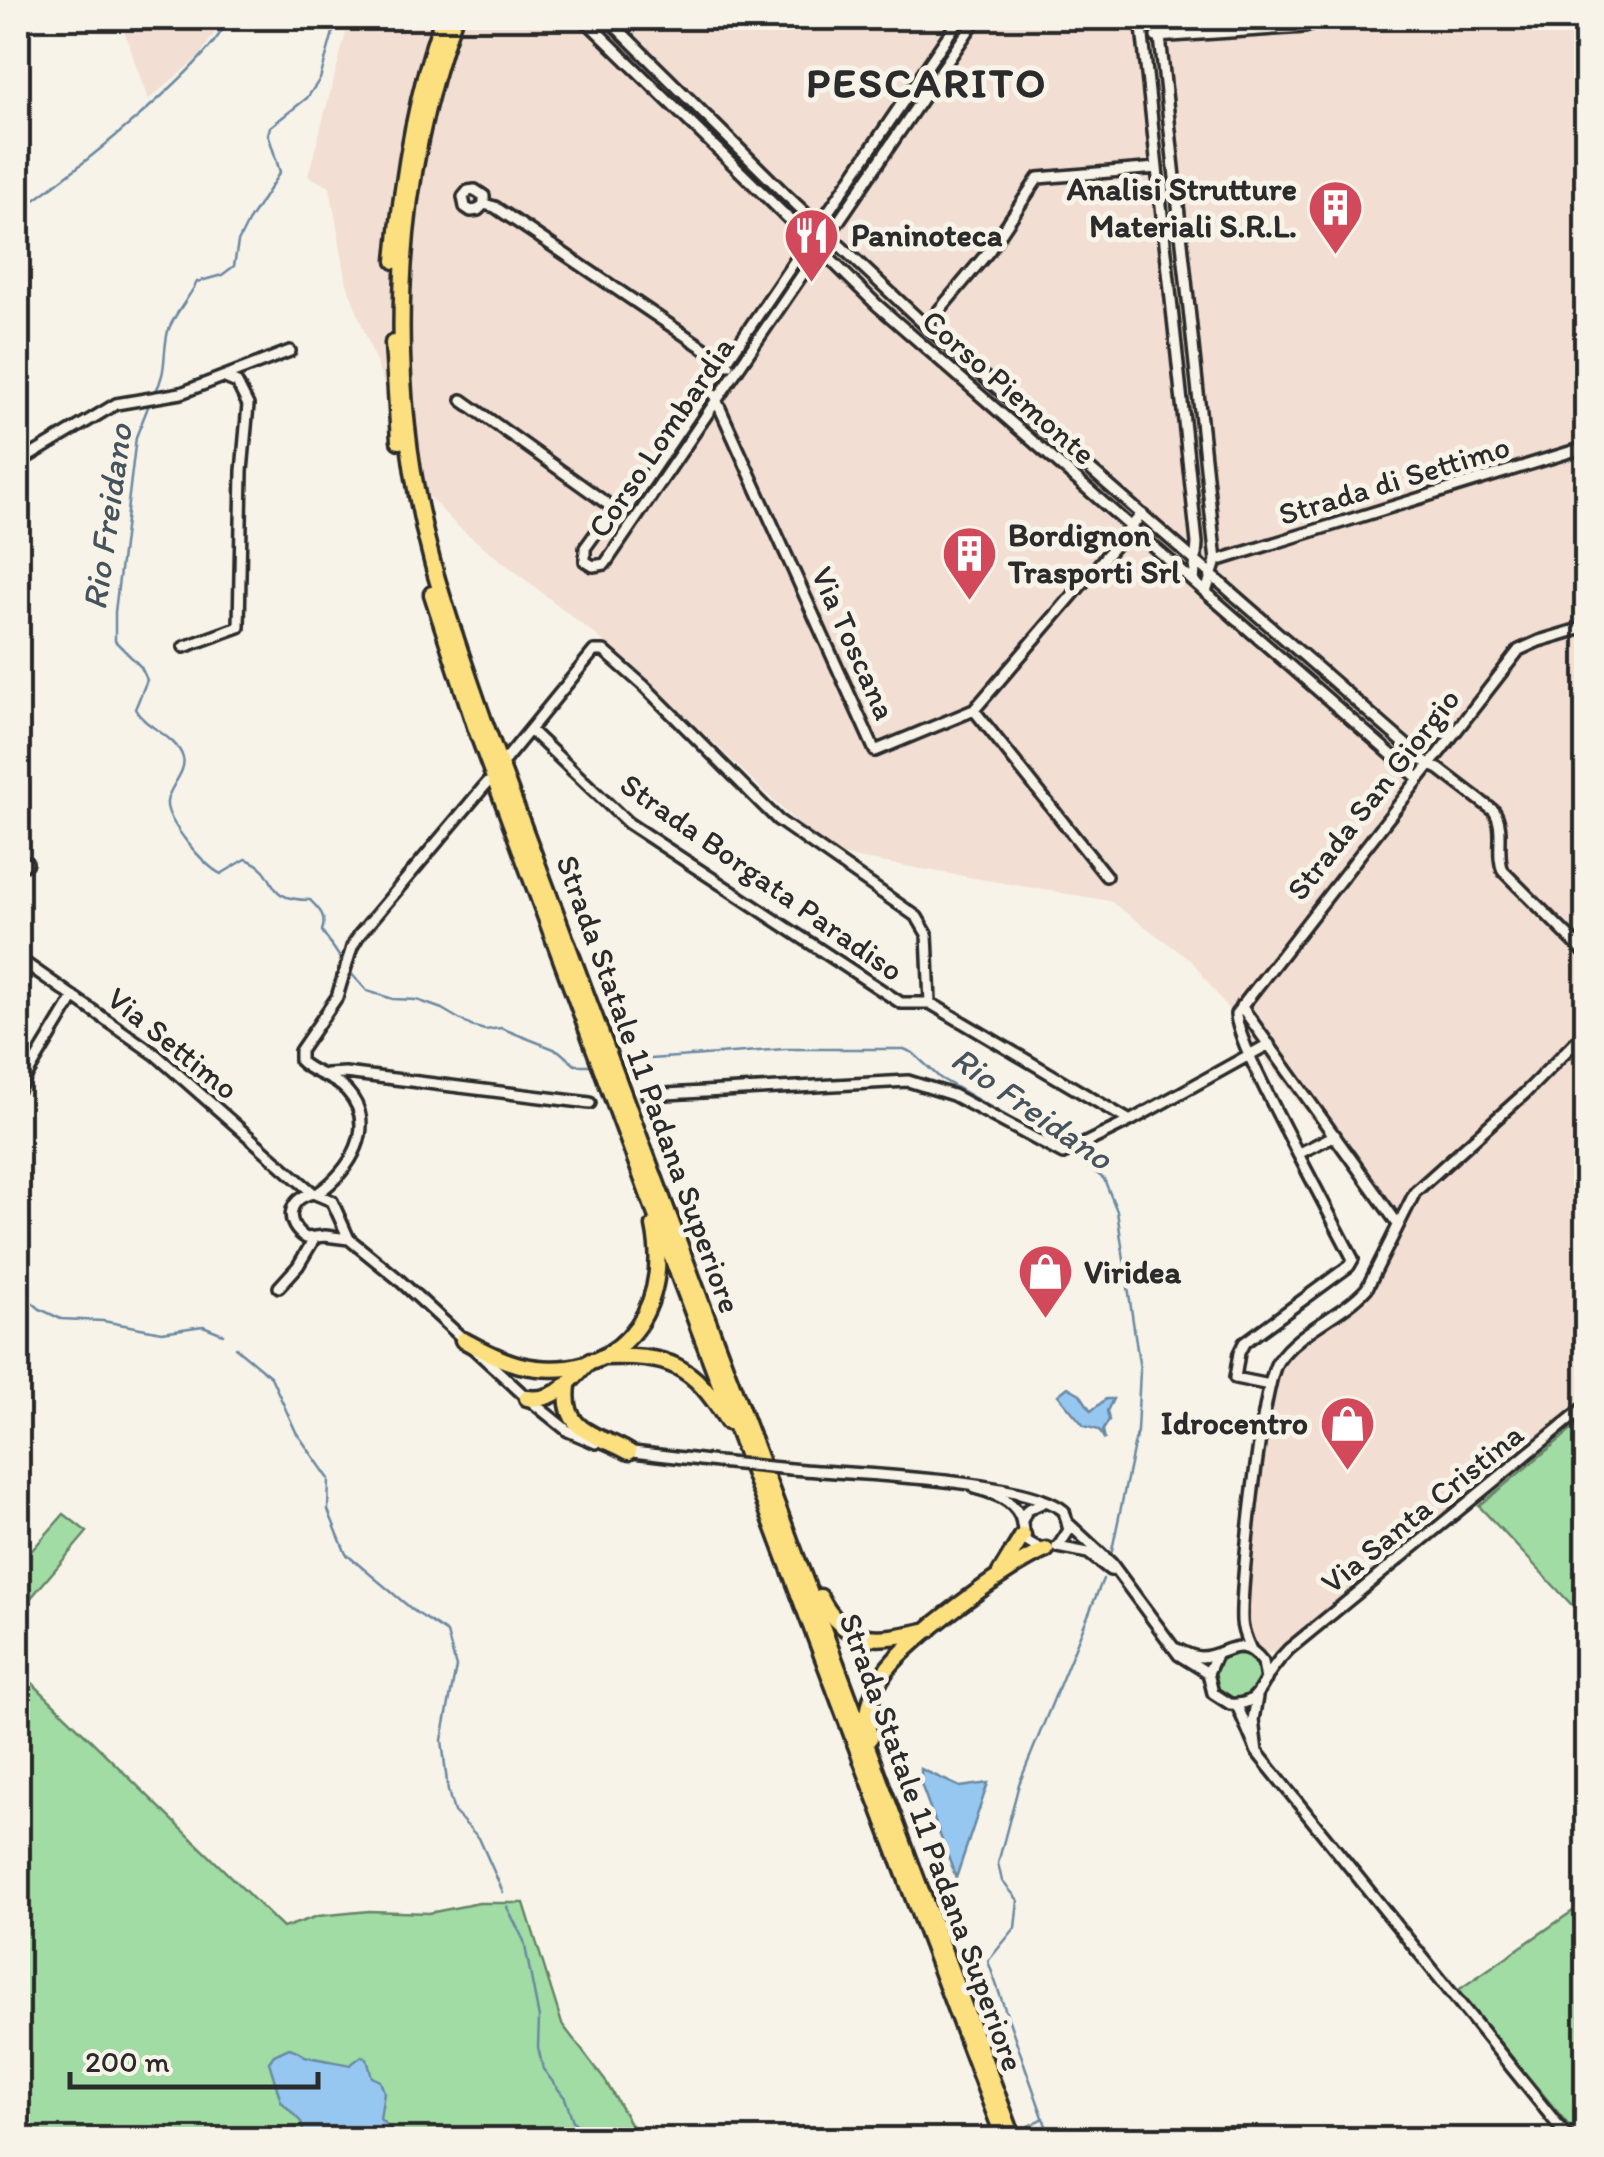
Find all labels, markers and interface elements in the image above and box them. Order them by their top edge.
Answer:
district label: PESCARITO [806,57,1048,108]
place label: Analisi Strutture Materiali S.R.L. [1066,170,1297,245]
building icon: Analisi Strutture Materiali S.R.L. [1306,177,1366,256]
restaurant icon: Paninoteca [782,205,842,284]
place label: Paninoteca [851,216,1003,254]
street label: Corso Piemonte [914,301,1104,473]
street label: Corso Lombardia [580,329,742,545]
water label: Rio Freidano [73,420,141,613]
street label: Strada di Settimo [1274,427,1514,533]
place label: Bordignon Trasporti Srl [1007,516,1181,591]
building icon: Bordignon Trasporti Srl [939,523,999,602]
street label: Via Toscana [803,561,905,726]
street label: Strada San Giorgio [1278,680,1468,908]
street label: Strada Borgata Paradiso [613,765,911,989]
street label: Strada Statale 11 Padana Superiore [548,850,750,1318]
street label: Via Settimo [100,979,246,1107]
water label: Rio Freidano [943,1037,1122,1180]
shop icon: Viridea [1015,1242,1075,1321]
place label: Viridea [1084,1253,1181,1291]
shop icon: Idrocentro [1317,1393,1377,1472]
place label: Idrocentro [1161,1404,1308,1442]
street label: Via Santa Cristina [1313,1415,1531,1601]
street label: Strada Statale 11 Padana Superiore [831,1608,1033,2076]
scale bar [70,2027,318,2089]
text: 200 m [85,2043,170,2080]

